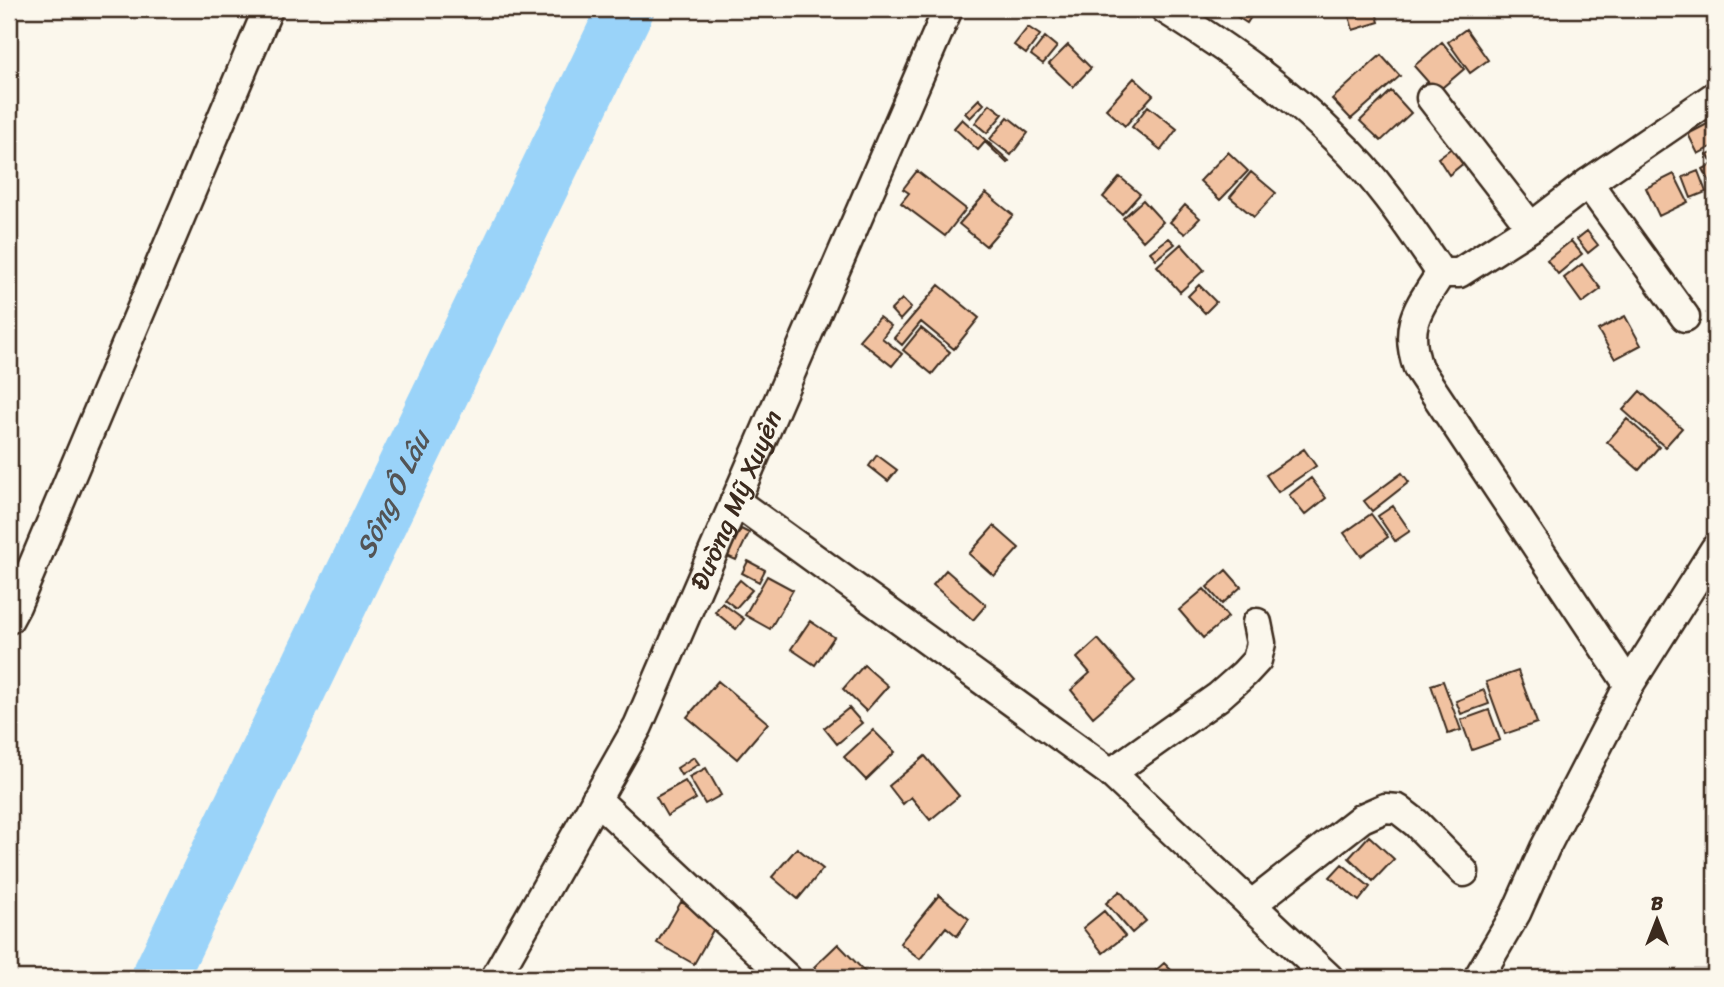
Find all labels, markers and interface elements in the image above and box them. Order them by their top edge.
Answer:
street label: Đường Mỹ Xuyên [676,403,795,597]
water label: Sông Ô Lâu [341,419,446,566]
north arrow [1622,886,1692,956]
text: B [1651,887,1663,920]

